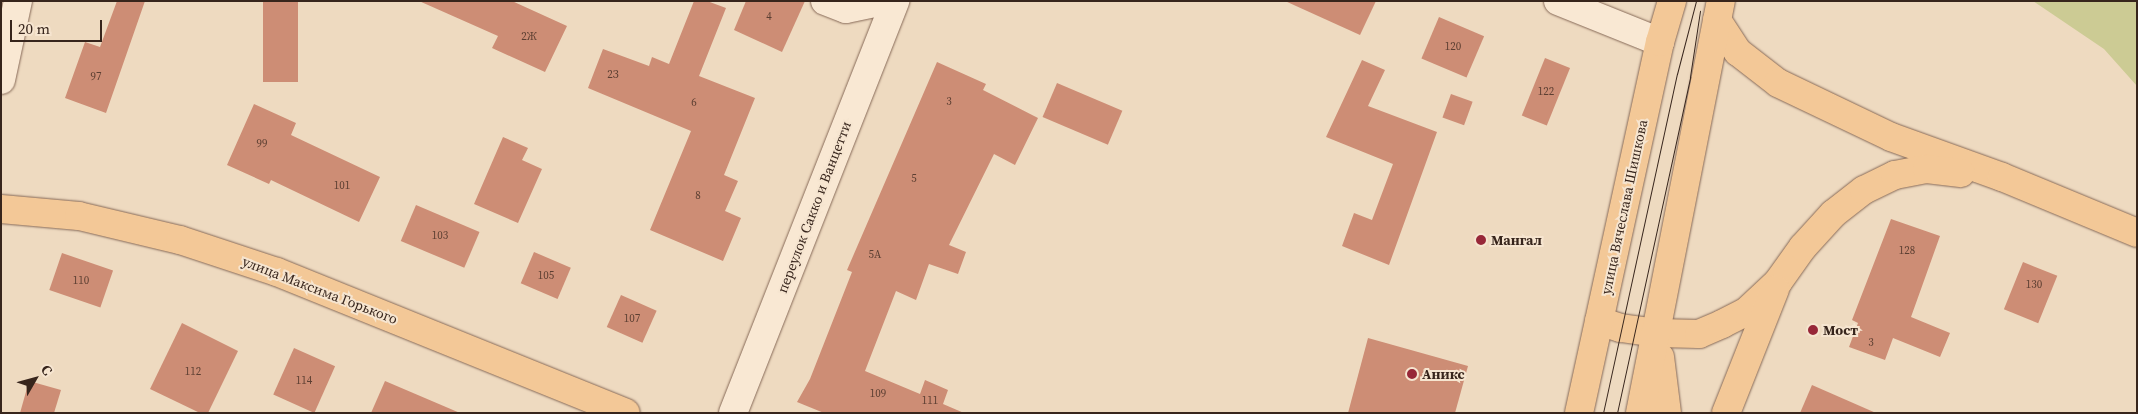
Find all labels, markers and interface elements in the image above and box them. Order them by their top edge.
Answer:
scale bar [12,10,105,42]
house number: 4 [766,10,772,24]
text: 20 m [18,18,50,39]
house number: 2Ж [521,30,537,44]
house number: 120 [1445,40,1461,54]
house number: 2З [607,68,619,82]
house number: 97 [91,70,101,84]
house number: 122 [1538,85,1554,99]
house number: 3 [946,95,952,109]
house number: 6 [691,96,697,110]
street label: улица Вячеслава Шишкова [1597,118,1651,296]
street label: переулок Сакко и Ванцетти [773,119,855,295]
house number: 99 [257,137,267,151]
house number: 5 [911,172,917,186]
house number: 101 [334,179,350,193]
house number: 8 [695,189,701,203]
house number: 103 [432,229,448,243]
place label: Мангал [1491,232,1542,248]
marker: Мангал [1475,234,1487,246]
house number: 128 [1899,244,1915,258]
house number: 5А [869,248,881,262]
street label: улица Максима Горького [240,253,400,327]
house number: 105 [538,269,554,283]
house number: 110 [73,274,89,288]
house number: 130 [2026,278,2042,292]
house number: 107 [624,312,640,326]
place label: Мост [1823,322,1858,338]
marker: Мост [1807,324,1819,336]
house number: 3 [1868,336,1874,350]
north arrow [10,354,60,404]
text: С [36,360,57,379]
house number: 112 [185,365,201,379]
place label: Аникс [1422,366,1465,382]
marker: Аникс [1406,368,1418,380]
house number: 114 [296,374,312,388]
house number: 109 [870,387,886,401]
house number: 111 [922,394,938,408]

